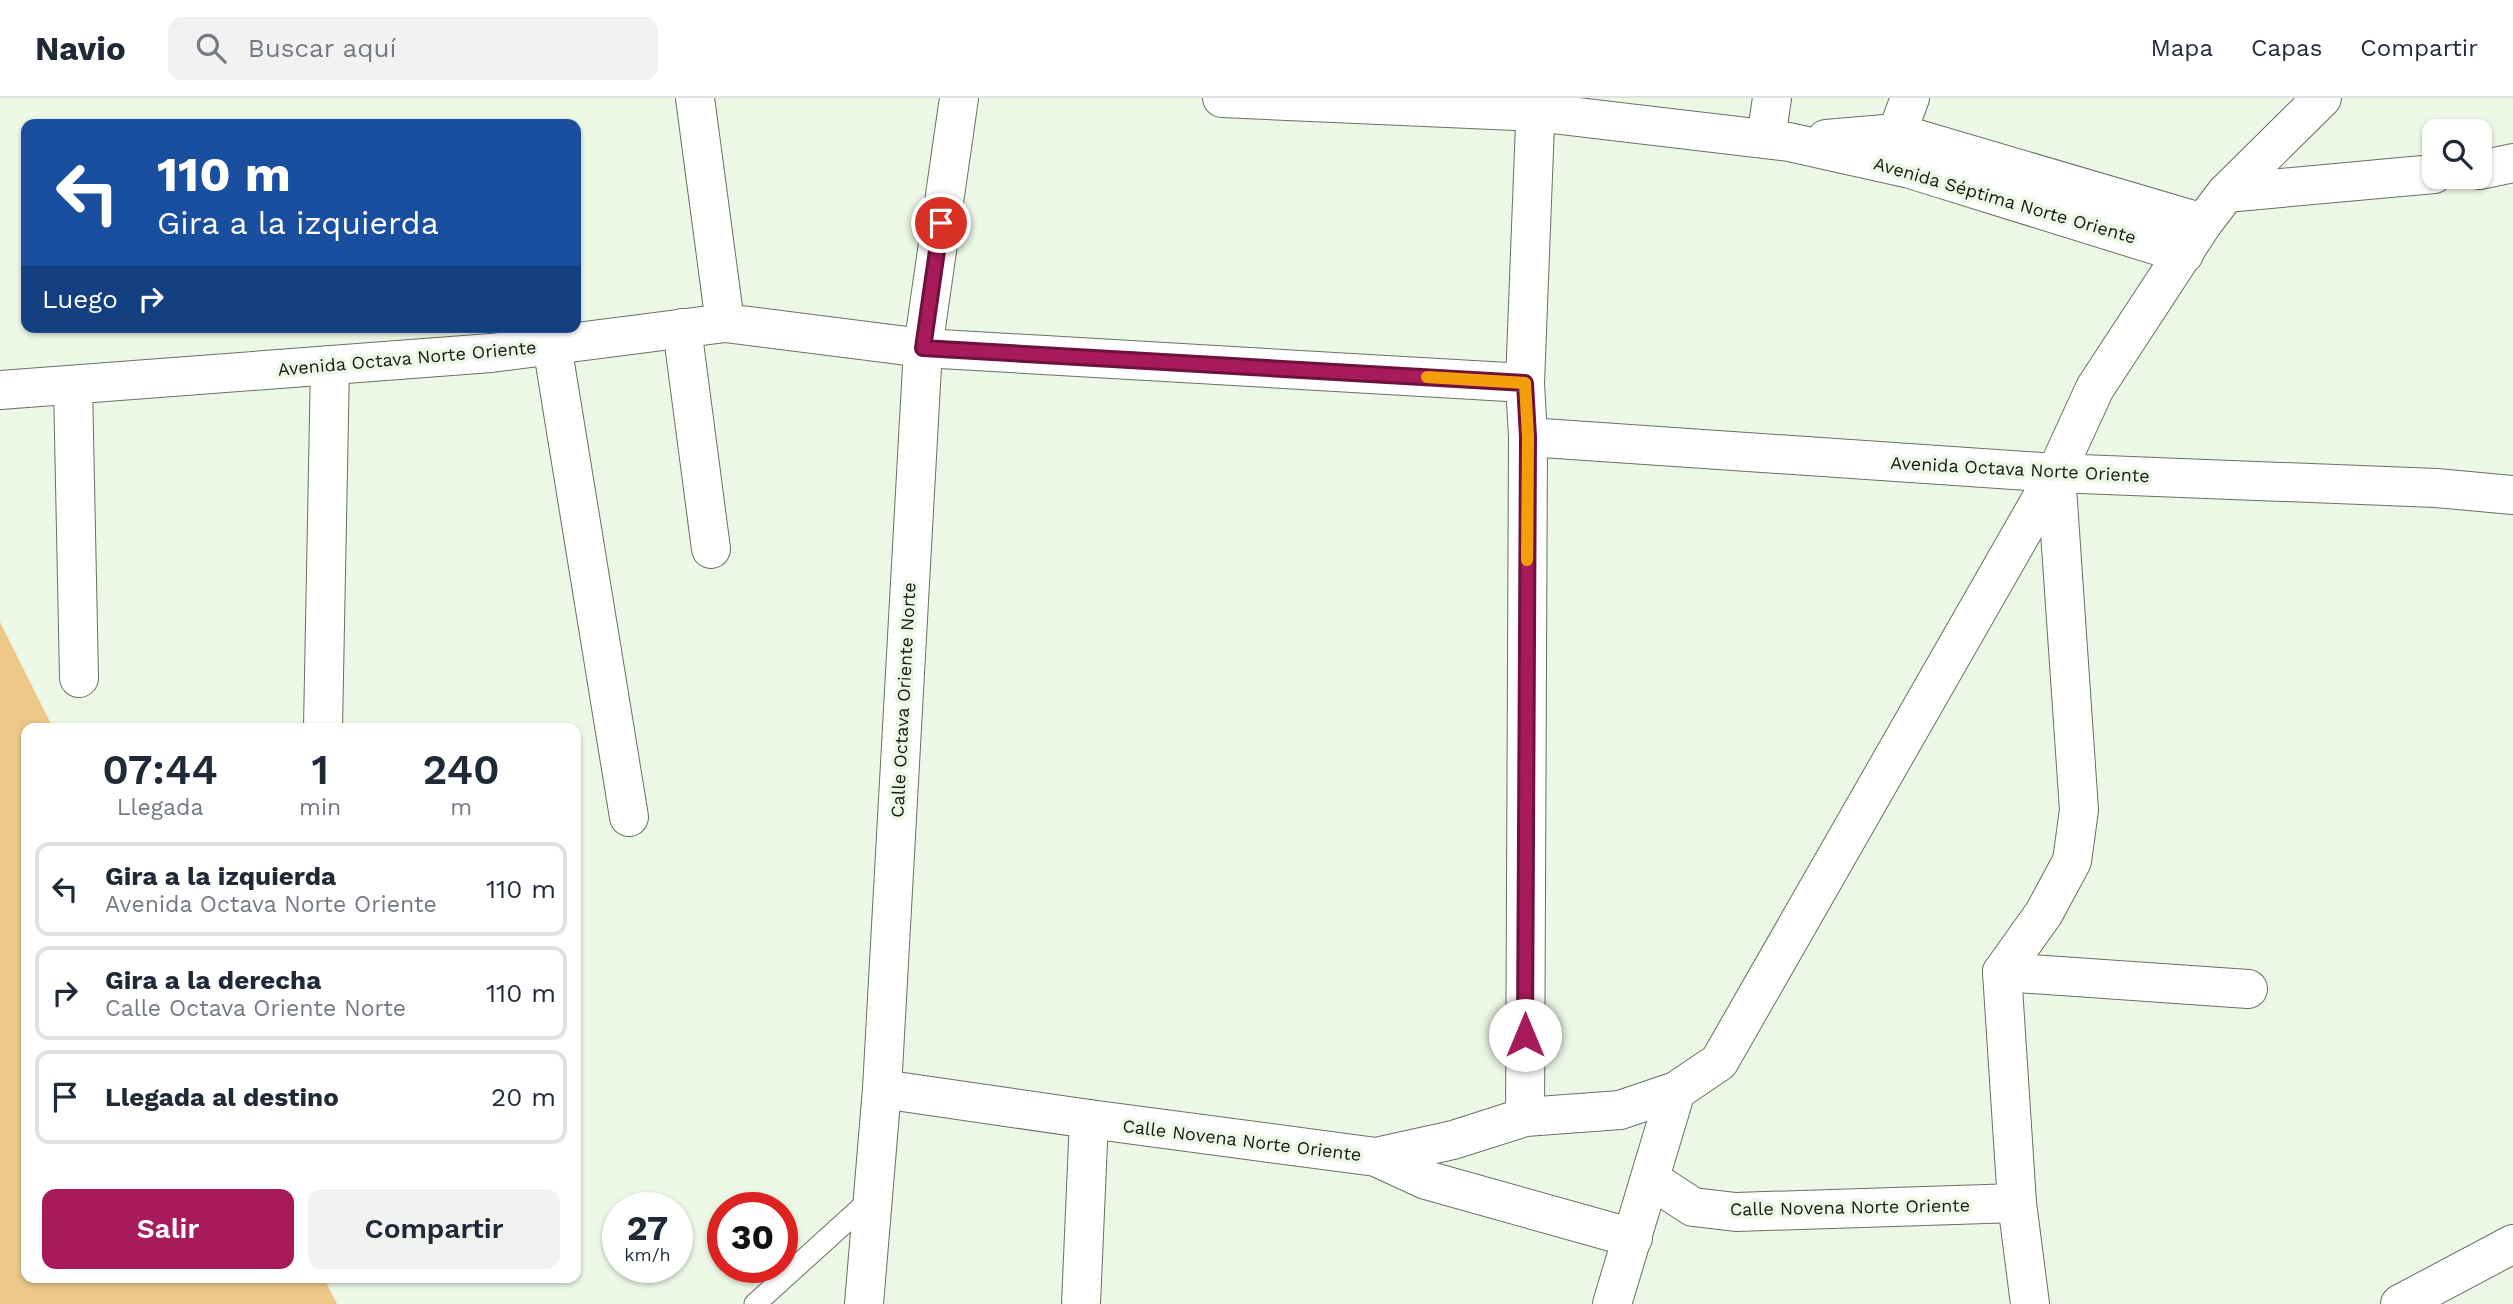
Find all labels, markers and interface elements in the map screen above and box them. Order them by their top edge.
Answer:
search box [168,17,658,80]
text: Navio [35,29,126,68]
icon: search [192,29,230,67]
text: Buscar aquí [248,33,397,63]
text: Mapa [2150,34,2213,62]
text: Capas [2251,34,2322,62]
text: Compartir [2360,34,2478,62]
map controls [2422,119,2492,189]
button: search [2422,119,2492,189]
text: 110 m [157,145,291,203]
icon: left [42,147,133,238]
street label: Avenida Séptima Norte Oriente [1871,152,2139,248]
pin [911,193,971,253]
text: Gira a la izquierda [157,204,439,242]
icon: arrive [922,204,960,242]
icon: right [132,280,170,318]
text: Luego [42,284,118,314]
street label: Avenida Octava Norte Oriente [277,336,537,380]
street label: Avenida Octava Norte Oriente [1890,452,2150,486]
street label: Calle Octava Oriente Norte [886,582,920,818]
text: 07:44 [102,745,218,794]
text: 1 [311,745,329,794]
text: 240 [422,745,500,794]
text: Llegada [117,794,203,821]
text: min [299,794,341,821]
text: m [450,794,472,821]
text: Gira a la izquierda [105,861,336,891]
icon: left [46,870,84,908]
text: 110 m [486,874,556,904]
text: Avenida Octava Norte Oriente [105,891,437,918]
text: Gira a la derecha [105,965,321,995]
icon: right [46,974,84,1012]
text: 110 m [486,978,556,1008]
text: Calle Octava Oriente Norte [105,995,406,1022]
position arrow [1488,998,1562,1072]
icon: arrive [46,1078,84,1116]
text: Llegada al destino [105,1082,339,1112]
text: 20 m [491,1082,556,1112]
street label: Calle Novena Norte Oriente [1121,1115,1363,1165]
button: Salir [42,1189,294,1269]
button: Compartir [308,1189,560,1269]
speed limit sign: 30 [707,1192,798,1283]
street label: Calle Novena Norte Oriente [1730,1194,1970,1220]
text: 27 [627,1207,668,1249]
text: km/h [624,1244,671,1265]

